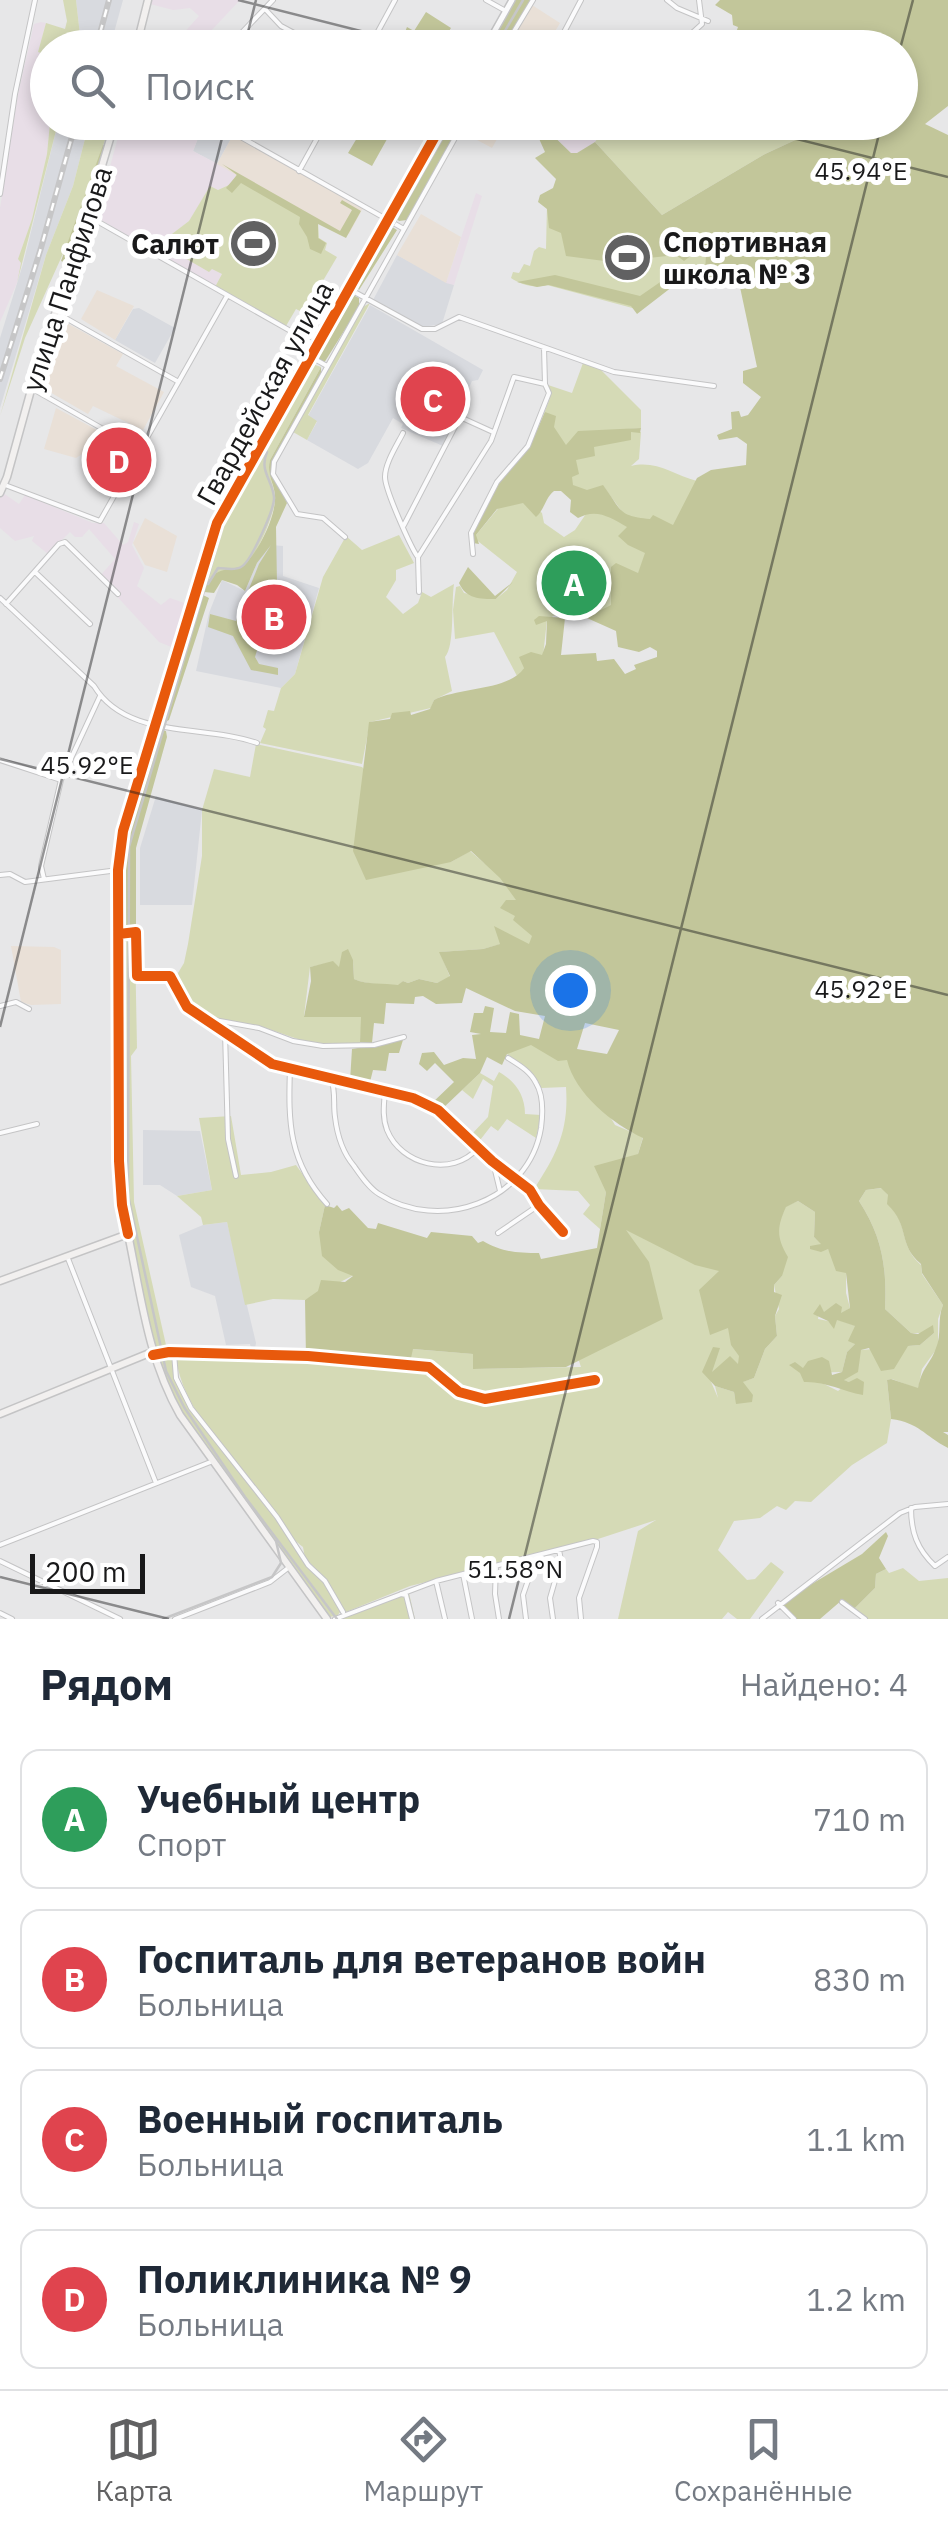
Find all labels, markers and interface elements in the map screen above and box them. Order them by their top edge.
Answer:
search box [30,30,918,140]
icon: search [65,58,120,113]
text: Поиск [145,61,255,110]
text: 45.94°E [814,154,908,187]
street label: улица Панфилова [13,162,120,396]
sports icon: Салют [228,218,280,270]
place label: Спортивная школа № 3 [663,223,827,292]
place label: Салют [131,225,219,262]
sports icon: Спортивная школа № 3 [602,232,654,284]
street label: Гвардейская улица [188,274,342,511]
pin: C [400,362,466,436]
pin: D [86,422,152,498]
pin: A [542,546,606,620]
pin: B [242,580,306,654]
text: 45.92°E [40,748,134,781]
your location [545,965,596,1016]
text: 45.92°E [814,972,908,1005]
scale bar [30,1549,145,1594]
text: 51.58°N [467,1552,563,1585]
text: 200 m [45,1553,126,1590]
text: Рядом [40,1657,173,1712]
text: Найдено: 4 [740,1663,908,1705]
text: Учебный центр [137,1774,420,1823]
text: A [64,1798,85,1840]
text: 710 m [813,1798,906,1840]
text: Спорт [137,1823,226,1865]
text: Госпиталь для ветеранов войн [137,1934,706,1983]
text: B [64,1958,85,2000]
text: 830 m [813,1958,906,2000]
text: Больница [137,1983,284,2025]
text: Военный госпиталь [137,2094,503,2143]
text: C [64,2118,85,2160]
text: 1.1 km [807,2118,906,2160]
text: Больница [137,2143,284,2185]
text: Поликлиника № 9 [137,2254,472,2303]
text: D [63,2278,86,2320]
text: 1.2 km [807,2278,906,2320]
text: Больница [137,2303,284,2345]
tab: Карта [95,2412,173,2509]
tab: Маршрут [363,2412,483,2509]
tab: Сохранённые [674,2412,853,2509]

